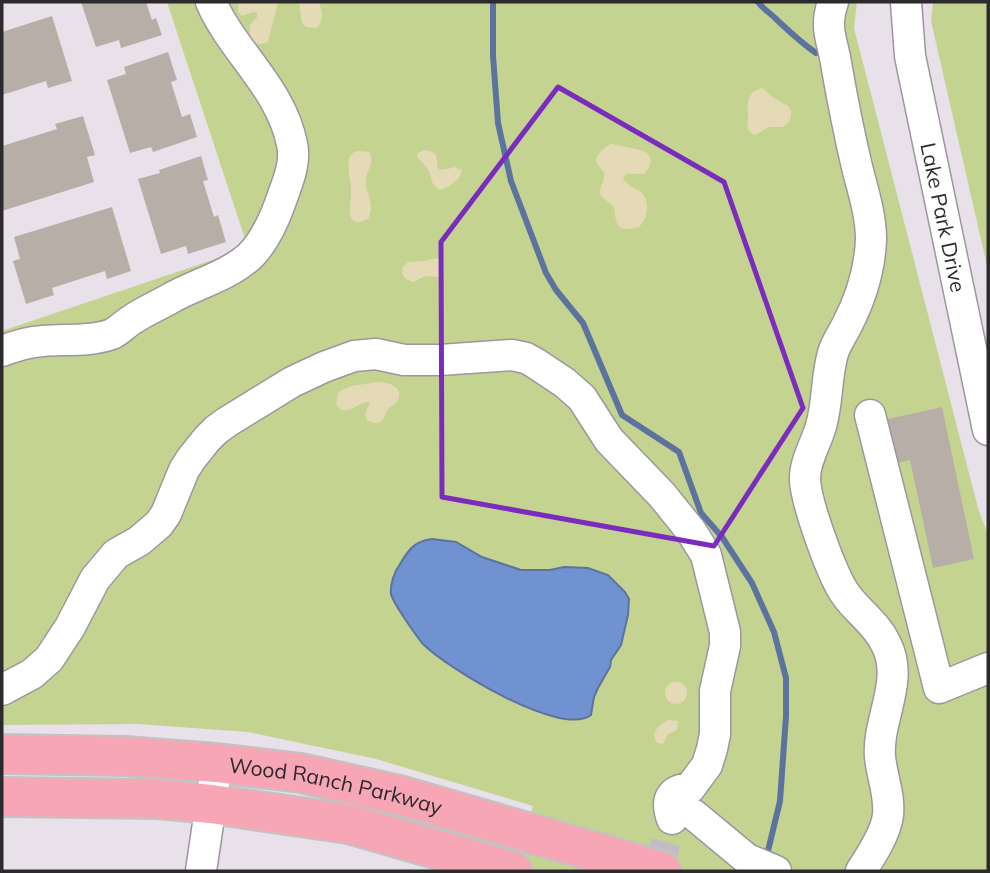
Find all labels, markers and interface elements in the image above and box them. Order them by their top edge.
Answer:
street label: Lake Park Drive [915,140,972,294]
street label: Wood Ranch Parkway [227,752,445,820]

